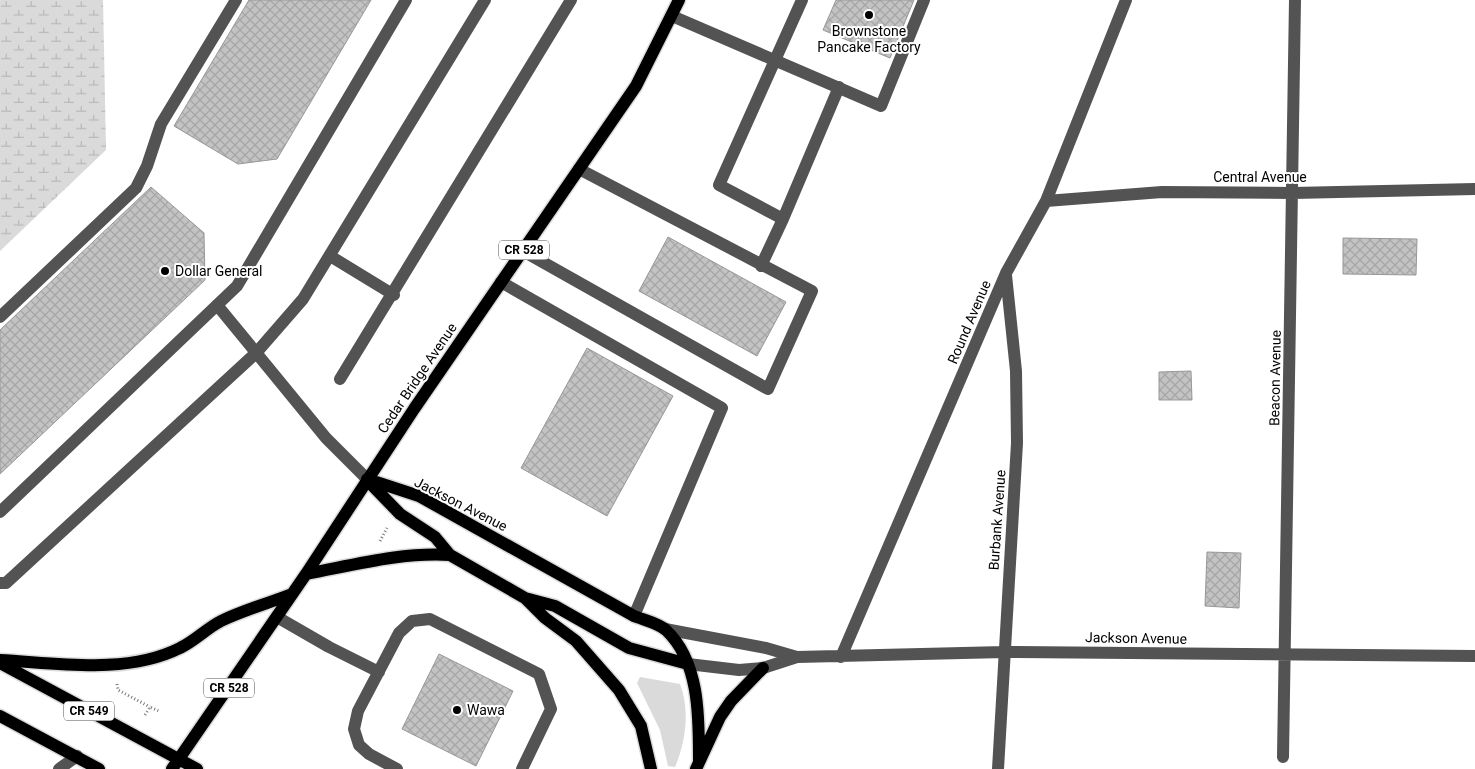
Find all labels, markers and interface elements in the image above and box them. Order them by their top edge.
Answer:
marker: Brownstone Pancake Factory [863,9,875,21]
place label: Brownstone Pancake Factory [817,23,921,55]
street label: Central Avenue [1213,169,1307,185]
road number: CR 528 [499,240,549,260]
place label: Dollar General [175,263,262,279]
marker: Dollar General [159,265,171,277]
street label: Round Avenue [944,278,994,366]
street label: Cedar Bridge Avenue [374,320,460,436]
street label: Beacon Avenue [1266,330,1284,426]
street label: Burbank Avenue [986,469,1008,571]
street label: Jackson Avenue [412,474,510,534]
street label: Jackson Avenue [1085,629,1187,647]
road number: CR 528 [204,678,254,698]
road number: CR 549 [64,701,114,720]
place label: Wawa [467,702,505,718]
marker: Wawa [451,704,463,716]

